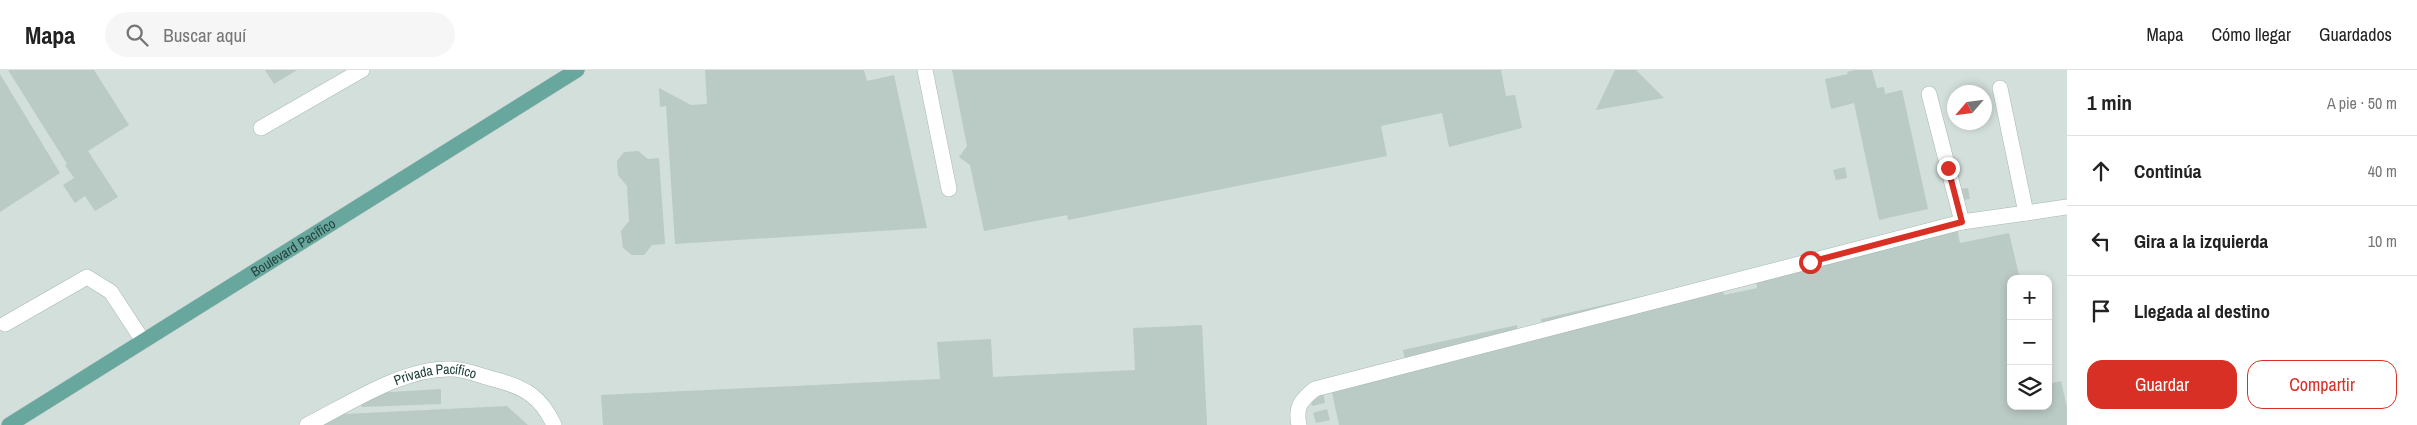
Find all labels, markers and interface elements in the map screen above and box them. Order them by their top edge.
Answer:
search box [105,12,455,57]
text: Mapa [25,19,75,51]
icon: search [123,21,151,49]
text: Buscar aquí [163,22,246,48]
text: Mapa [2146,22,2183,47]
text: Cómo llegar [2211,22,2291,47]
text: Guardados [2319,22,2392,47]
north arrow [1947,85,1992,130]
text: 1 min [2087,88,2132,117]
text: A pie · 50 m [2327,92,2397,114]
route end [1937,157,1960,180]
icon: ahead [2087,157,2115,185]
text: Continúa [2134,158,2202,184]
text: 40 m [2368,160,2397,182]
street label: Boulevard Pacífico [247,214,339,281]
icon: left [2087,227,2115,255]
text: Gira a la izquierda [2134,228,2268,254]
text: 10 m [2368,230,2397,252]
route start [1799,251,1822,274]
map controls [2007,275,2052,410]
button: + [2007,275,2052,320]
icon: arrive [2087,297,2115,325]
text: Llegada al destino [2134,298,2270,324]
button: − [2007,320,2052,365]
street label: Privada Pacífico [391,360,479,389]
button: Guardar [2087,360,2237,409]
button: Compartir [2247,360,2397,409]
button: layers [2007,365,2052,410]

